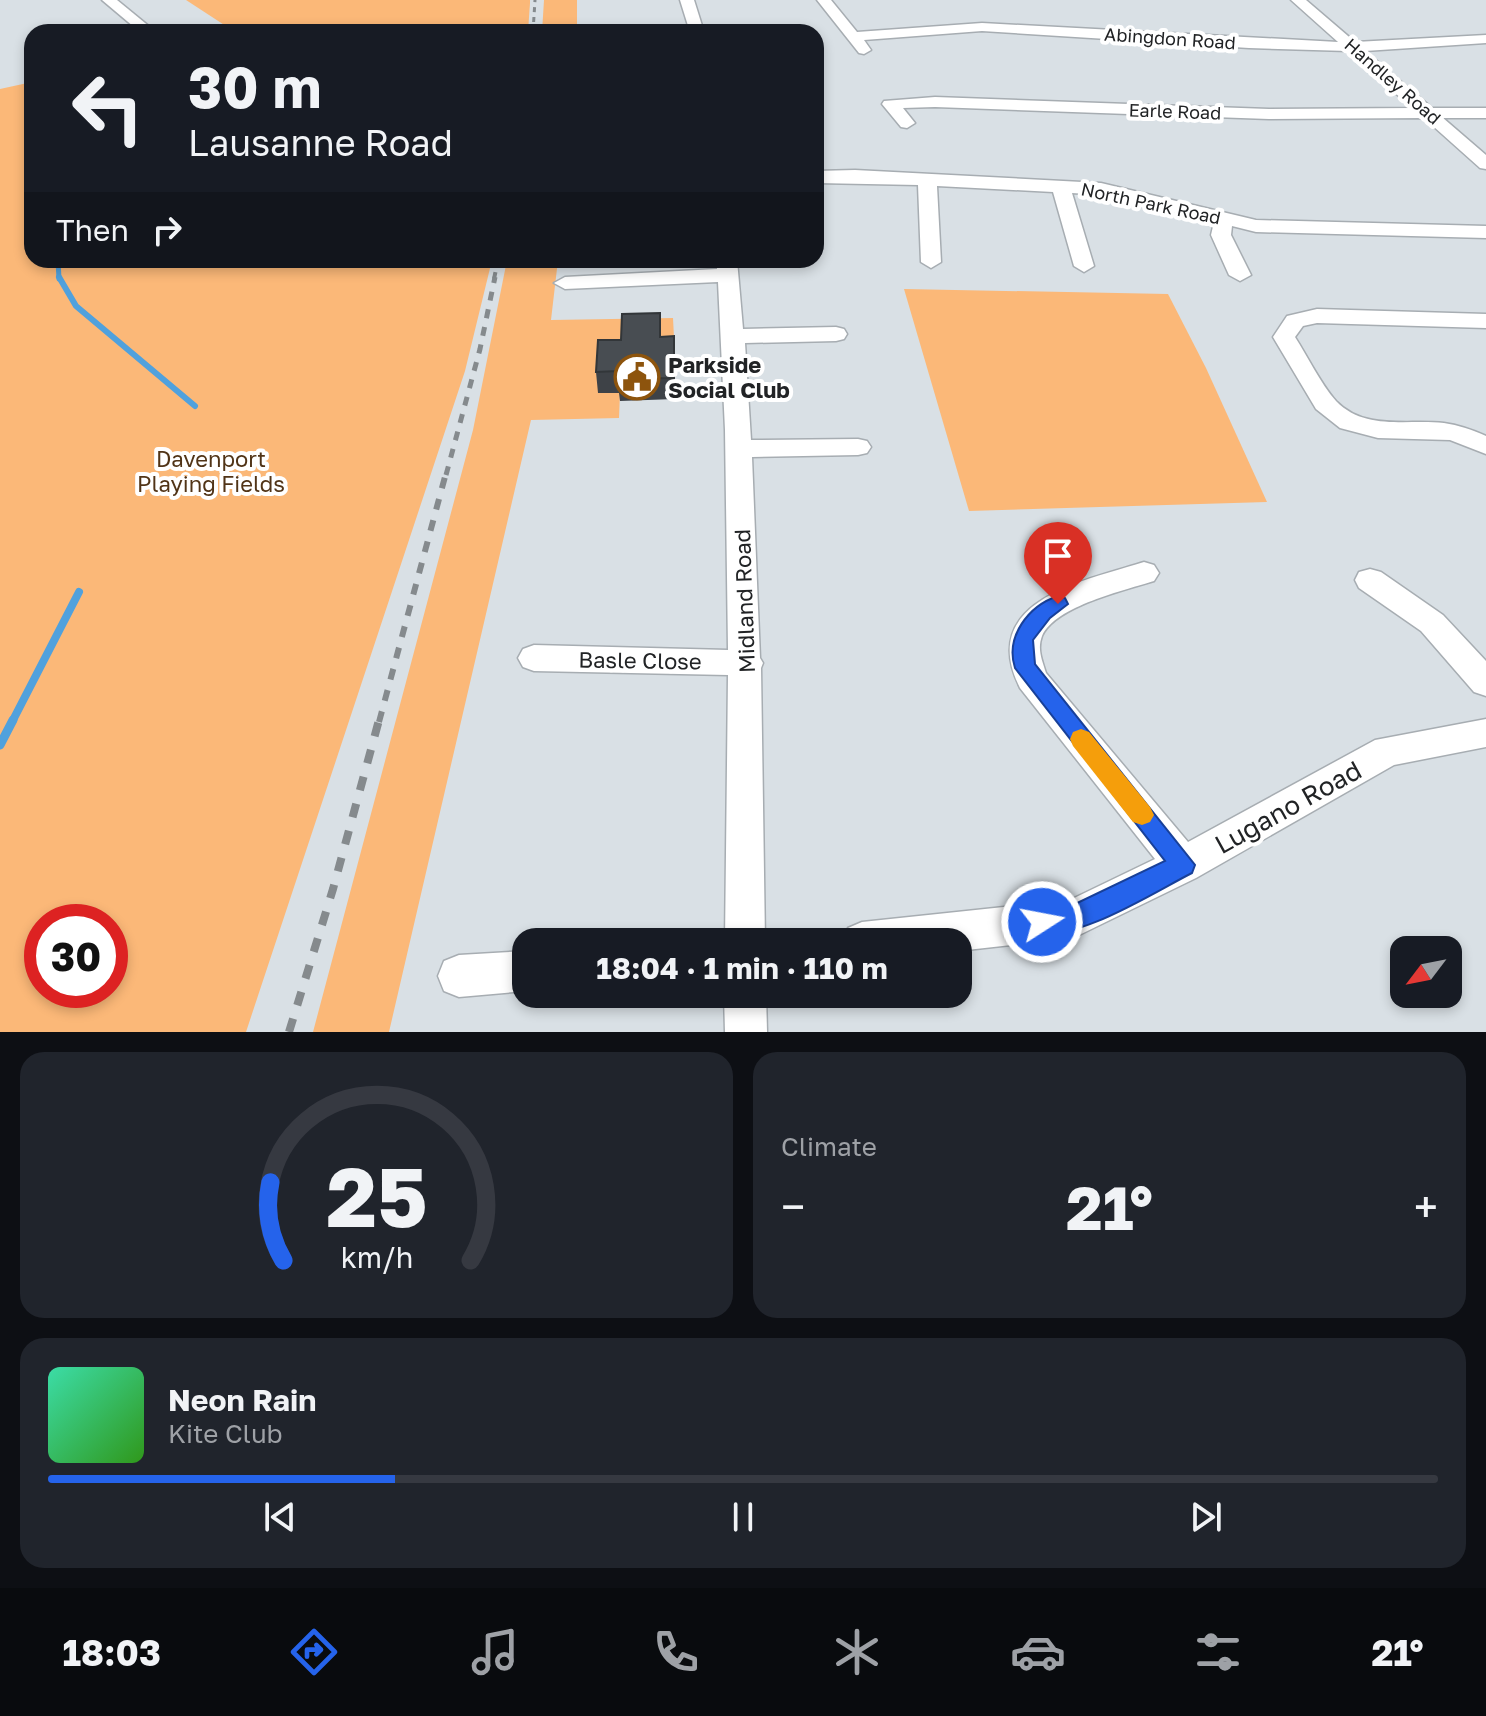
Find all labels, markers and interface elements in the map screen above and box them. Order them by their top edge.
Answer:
street label: Abingdon Road [1104,22,1236,54]
street label: Handley Road [1340,33,1446,129]
text: 30 m [188,53,322,120]
icon: left [56,56,160,160]
street label: Earle Road [1128,98,1222,124]
text: Lausanne Road [188,121,453,164]
street label: North Park Road [1079,177,1223,229]
icon: right [145,208,189,252]
text: Then [56,212,129,248]
place label: Parkside Social Club [668,351,790,403]
public building icon: Parkside Social Club [613,353,661,401]
park label: Davenport Playing Fields [137,445,285,497]
pin [1024,522,1092,604]
street label: Midland Road [728,528,760,674]
icon: arrive [1036,534,1080,578]
street label: Basle Close [578,645,702,675]
street label: Lugano Road [1209,754,1367,860]
position arrow [1000,880,1084,964]
speed limit sign: 30 [24,904,128,1008]
north arrow [1390,936,1462,1008]
map controls [1390,936,1462,1008]
text: 18:04 · 1 min · 110 m [596,950,888,986]
text: Climate [781,1131,877,1162]
text: 25 [326,1145,427,1245]
text: 21° [1066,1171,1153,1243]
text: − [781,1180,805,1233]
text: + [1414,1180,1438,1233]
text: km/h [340,1240,413,1274]
text: Neon Rain [168,1382,316,1418]
text: Kite Club [168,1418,283,1449]
icon: previous [258,1495,302,1539]
icon: pause [721,1495,765,1539]
icon: next [1184,1495,1228,1539]
icon: directions [286,1624,342,1680]
icon: music [467,1624,523,1680]
icon: phone [648,1624,704,1680]
icon: climate [829,1624,885,1680]
icon: car [1010,1624,1066,1680]
icon: filters [1190,1624,1246,1680]
text: 18:03 [62,1631,161,1674]
text: 21° [1371,1631,1423,1674]

